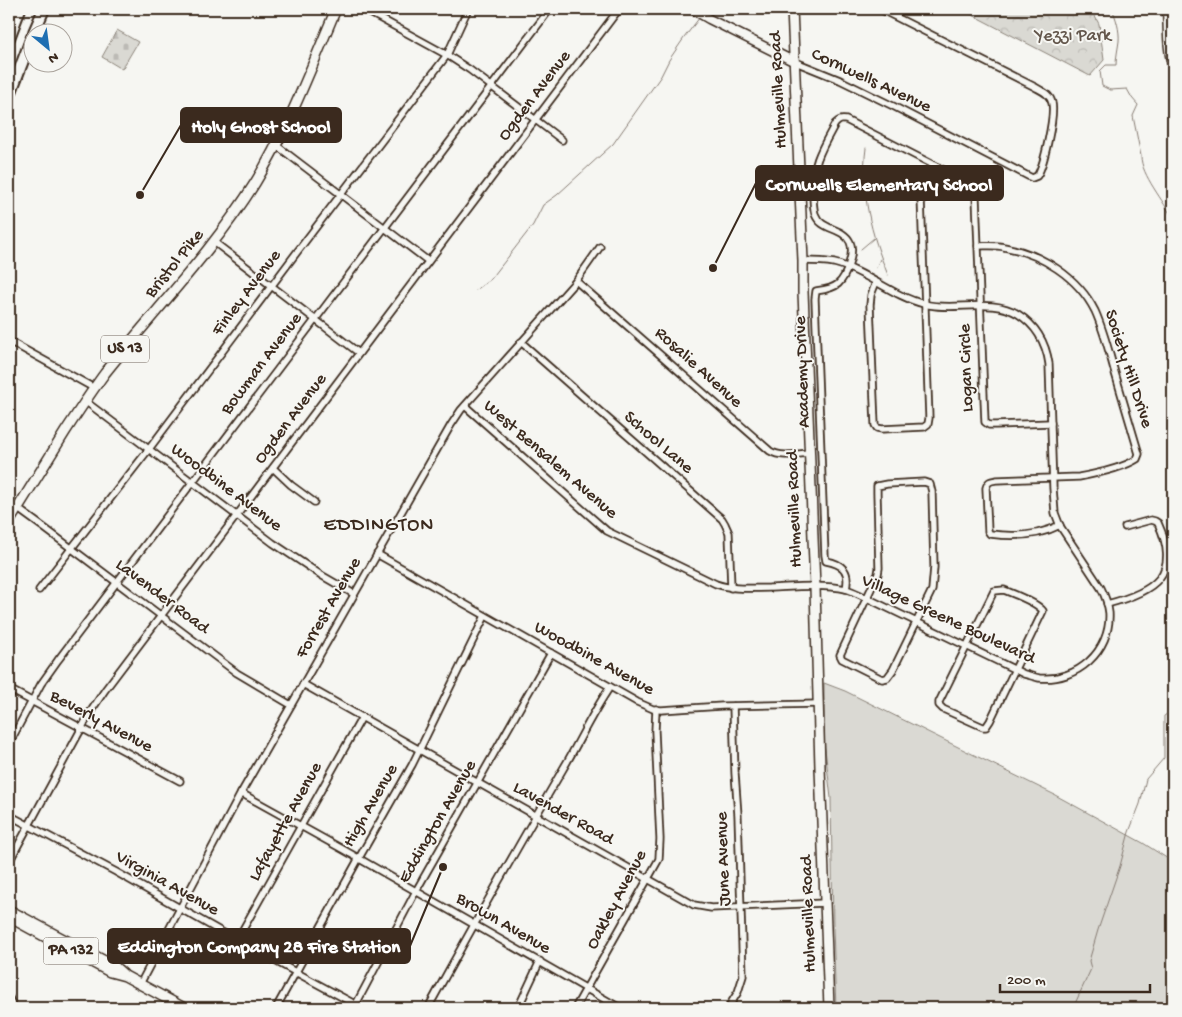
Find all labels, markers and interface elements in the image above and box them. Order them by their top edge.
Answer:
north arrow [22,22,72,72]
park label: Yezzi Park [1033,26,1113,47]
street label: Hulmeville Road [765,29,793,149]
street label: Cornwells Avenue [808,44,935,118]
street label: Ogden Avenue [494,46,576,145]
text: N [45,48,61,67]
callout: Holy Ghost School [181,108,341,142]
text: Holy Ghost School [191,117,331,140]
callout: Cornwells Elementary School [756,166,1003,200]
text: Cornwells Elementary School [765,175,992,198]
street label: Bristol Pike [140,225,209,303]
street label: Finley Avenue [207,245,287,341]
street label: Society Hill Drive [1099,307,1157,431]
street label: Bowman Avenue [216,308,308,420]
street label: Academy Drive [791,315,815,428]
street label: Rosalie Avenue [650,323,747,413]
street label: Logan Circle [955,323,979,413]
road number: US 13 [101,336,149,362]
street label: Ogden Avenue [250,369,332,468]
street label: West Bensalem Avenue [479,396,622,524]
street label: School Lane [619,407,698,479]
street label: Woodbine Avenue [166,439,286,537]
street label: Hulmeville Road [782,449,808,568]
district label: EDDINGTON [324,515,434,538]
street label: Forrest Avenue [291,553,367,663]
street label: Lavender Road [111,555,214,640]
street label: Village Greene Boulevard [857,570,1039,670]
street label: Woodbine Avenue [530,617,658,701]
street label: Beverly Avenue [45,686,157,758]
street label: Eddington Avenue [394,756,482,887]
street label: Lafayette Avenue [245,758,328,885]
street label: High Avenue [339,760,404,851]
street label: Lavender Road [509,778,618,851]
street label: June Avenue [712,811,736,906]
street label: Virginia Avenue [111,846,223,921]
street label: Oakley Avenue [582,846,652,953]
street label: Hulmeville Road [796,854,822,973]
street label: Brown Avenue [451,888,555,960]
callout: Eddington Company 28 Fire Station [108,929,410,963]
text: Eddington Company 28 Fire Station [118,937,401,960]
road number: PA 132 [44,938,98,964]
scale bar [1000,962,1150,994]
text: 200 m [1007,972,1046,990]

